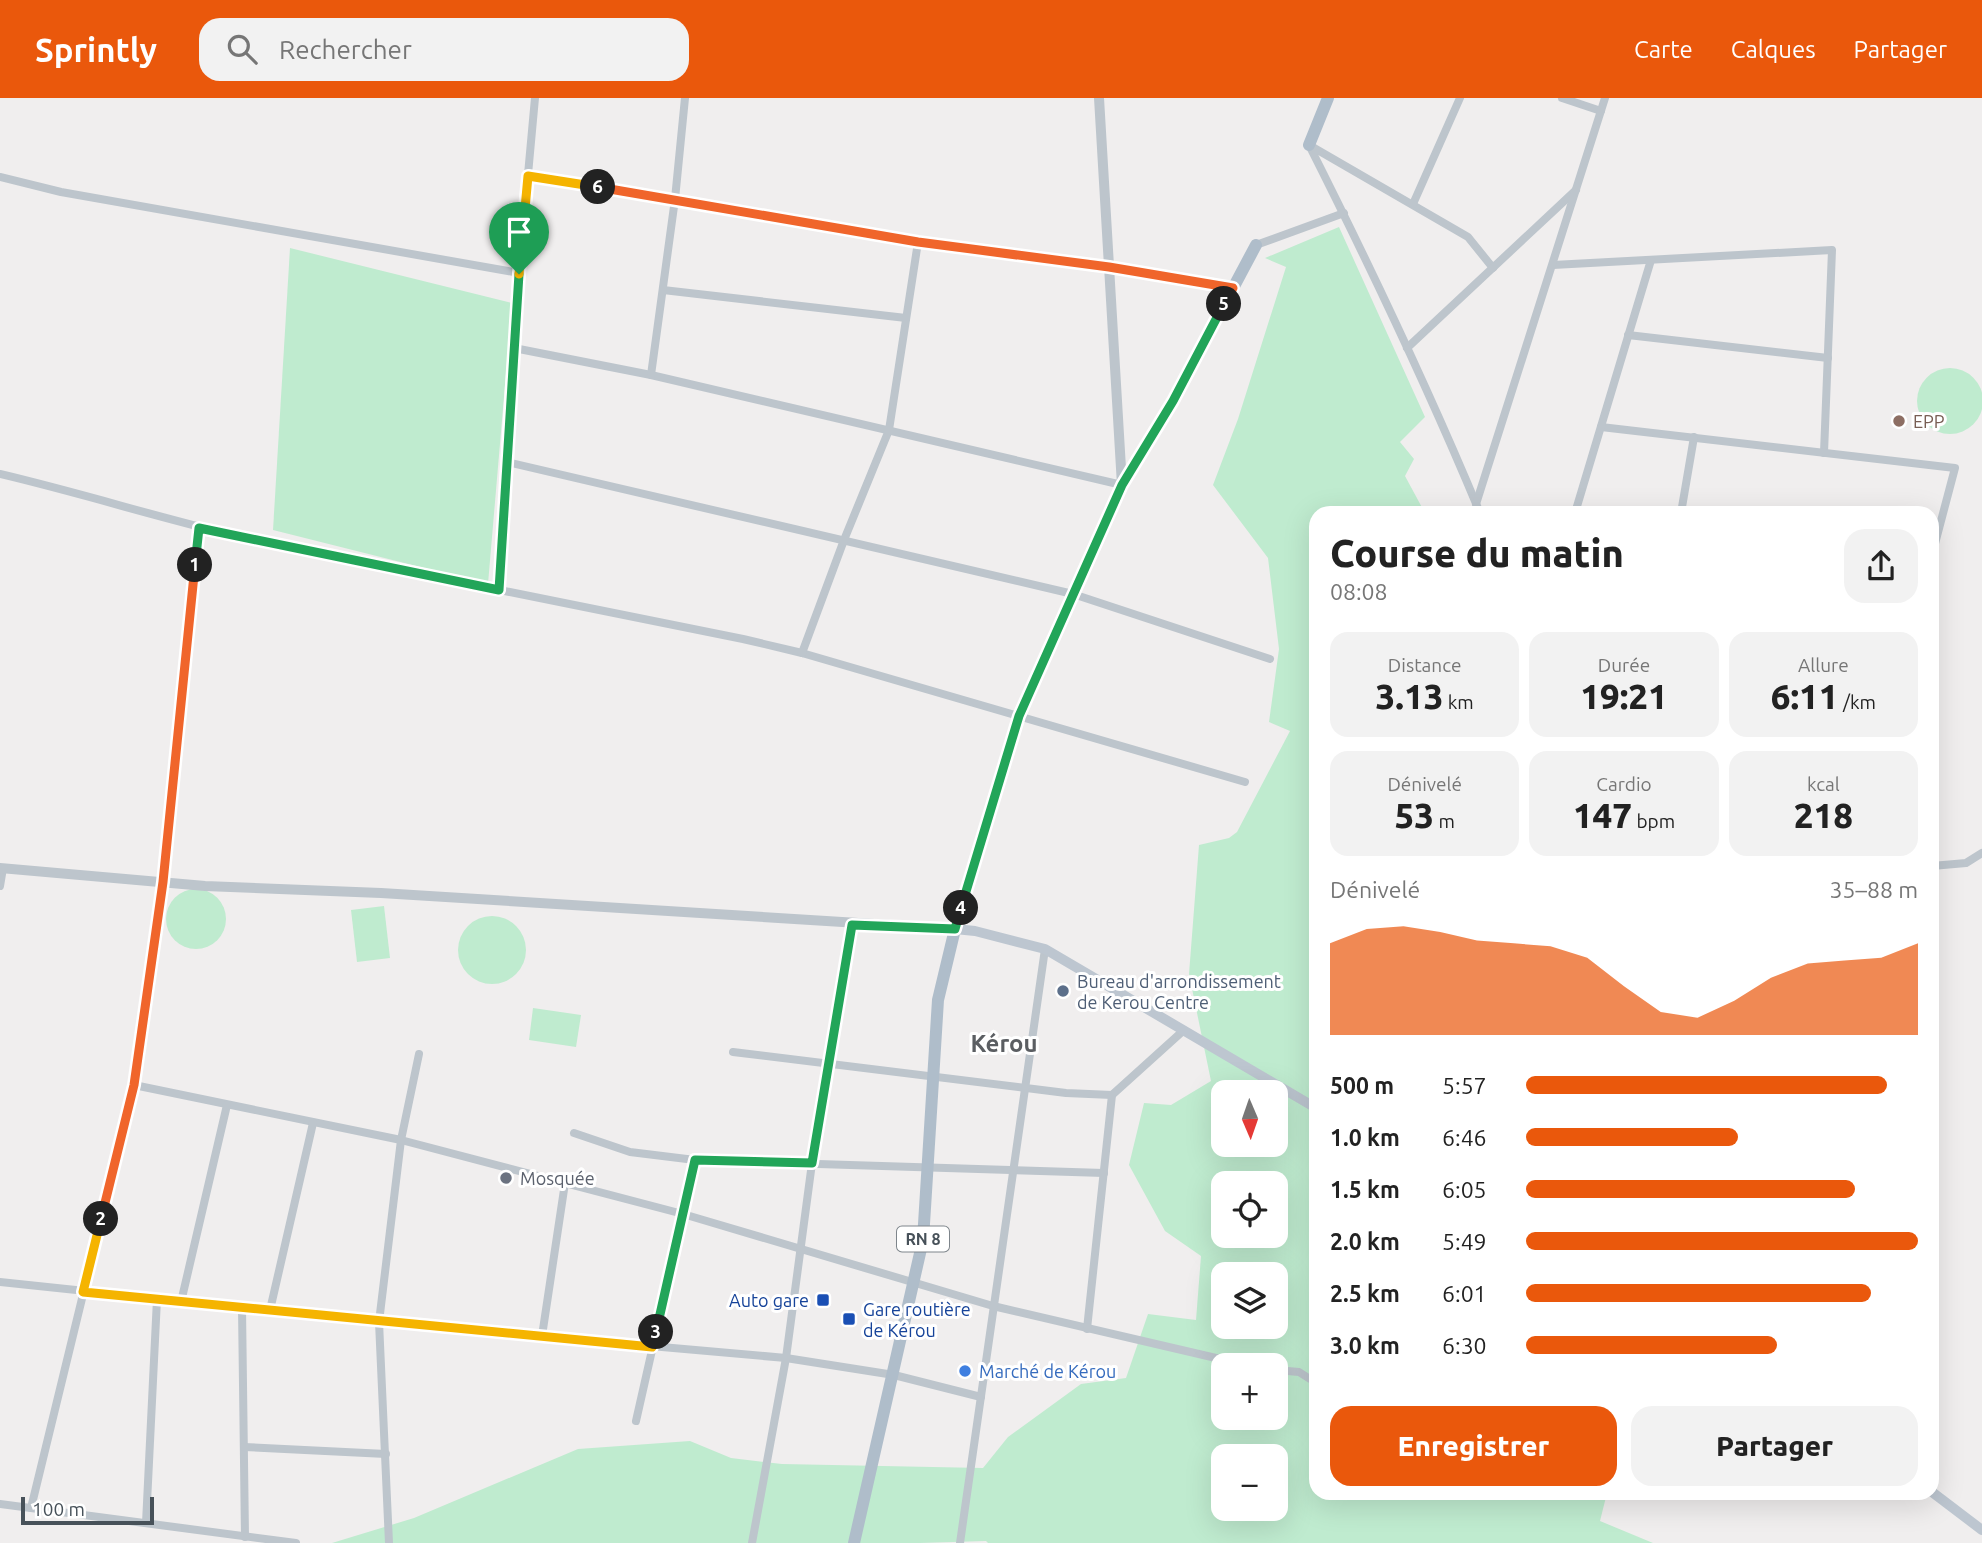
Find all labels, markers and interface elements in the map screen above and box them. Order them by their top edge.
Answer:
search box [199,18,689,81]
icon: search [223,30,261,68]
text: Sprintly [35,31,157,68]
text: Rechercher [279,35,412,64]
text: Carte [1634,36,1693,63]
text: Calques [1731,36,1816,63]
text: Partager [1854,36,1947,63]
pin: 6 [580,170,616,204]
text: 6 [592,175,603,197]
pin [489,202,549,274]
icon: arrive [500,213,538,251]
pin: 5 [1206,286,1242,322]
text: 5 [1218,292,1229,314]
place label: EPP [1913,411,1945,431]
marker: EPP [1891,413,1907,429]
button: share [1844,529,1918,603]
text: Course du matin [1330,532,1624,574]
pin: 1 [178,547,212,582]
text: 1 [189,553,200,575]
text: 08:08 [1330,579,1388,604]
text: Distance [1388,654,1461,676]
text: Durée [1598,654,1650,676]
text: Allure [1798,654,1849,676]
text: 3.13 [1376,676,1443,716]
text: 19:21 [1580,676,1668,716]
text: 6:11 [1771,676,1839,716]
text: km [1443,691,1474,713]
text: /km [1839,691,1876,713]
text: Dénivelé [1387,773,1462,795]
text: Cardio [1596,773,1652,795]
text: kcal [1807,773,1840,795]
text: 53 [1395,795,1434,835]
text: 147 [1573,795,1632,835]
text: 218 [1794,795,1853,835]
text: m [1434,810,1455,832]
text: bpm [1632,810,1675,832]
text: Dénivelé [1330,877,1420,902]
text: 35–88 m [1830,877,1918,902]
pin: 4 [944,890,978,926]
text: 4 [955,896,966,918]
place label: Bureau d'arrondissement de Kerou Centre [1077,971,1281,1012]
marker: Bureau d'arrondissement de Kerou Centre [1055,983,1071,999]
district label: Kérou [970,1030,1038,1057]
text: 500 m [1330,1073,1394,1098]
text: 5:57 [1442,1073,1487,1098]
north arrow [1211,1080,1288,1157]
map controls [1211,1080,1288,1521]
text: 1.0 km [1330,1125,1400,1150]
text: 6:46 [1442,1125,1487,1150]
place label: Mosquée [520,1168,595,1188]
marker: Mosquée [498,1170,514,1186]
button: locate [1211,1171,1288,1248]
text: 1.5 km [1330,1177,1400,1202]
text: 6:05 [1442,1177,1487,1202]
pin: 2 [84,1202,119,1236]
text: 2 [95,1207,106,1229]
road number: RN 8 [897,1226,949,1252]
text: 2.0 km [1330,1229,1400,1254]
text: 5:49 [1442,1229,1487,1254]
button: layers [1211,1262,1288,1339]
text: 2.5 km [1330,1281,1400,1306]
text: 6:01 [1442,1281,1487,1306]
place label: Auto gare [729,1290,809,1310]
marker: Auto gare [815,1292,831,1308]
place label: Gare routière de Kérou [863,1299,971,1340]
marker: Gare routière de Kérou [841,1311,857,1327]
pin: 3 [638,1314,674,1350]
text: 3 [650,1320,661,1342]
text: 3.0 km [1330,1333,1400,1358]
text: 6:30 [1442,1333,1487,1358]
button: + [1211,1353,1288,1430]
place label: Marché de Kérou [979,1361,1116,1381]
marker: Marché de Kérou [957,1363,973,1379]
button: Enregistrer [1330,1406,1617,1486]
button: Partager [1631,1406,1918,1486]
button: − [1211,1444,1288,1521]
scale bar [21,1494,154,1526]
text: 100 m [32,1498,85,1520]

